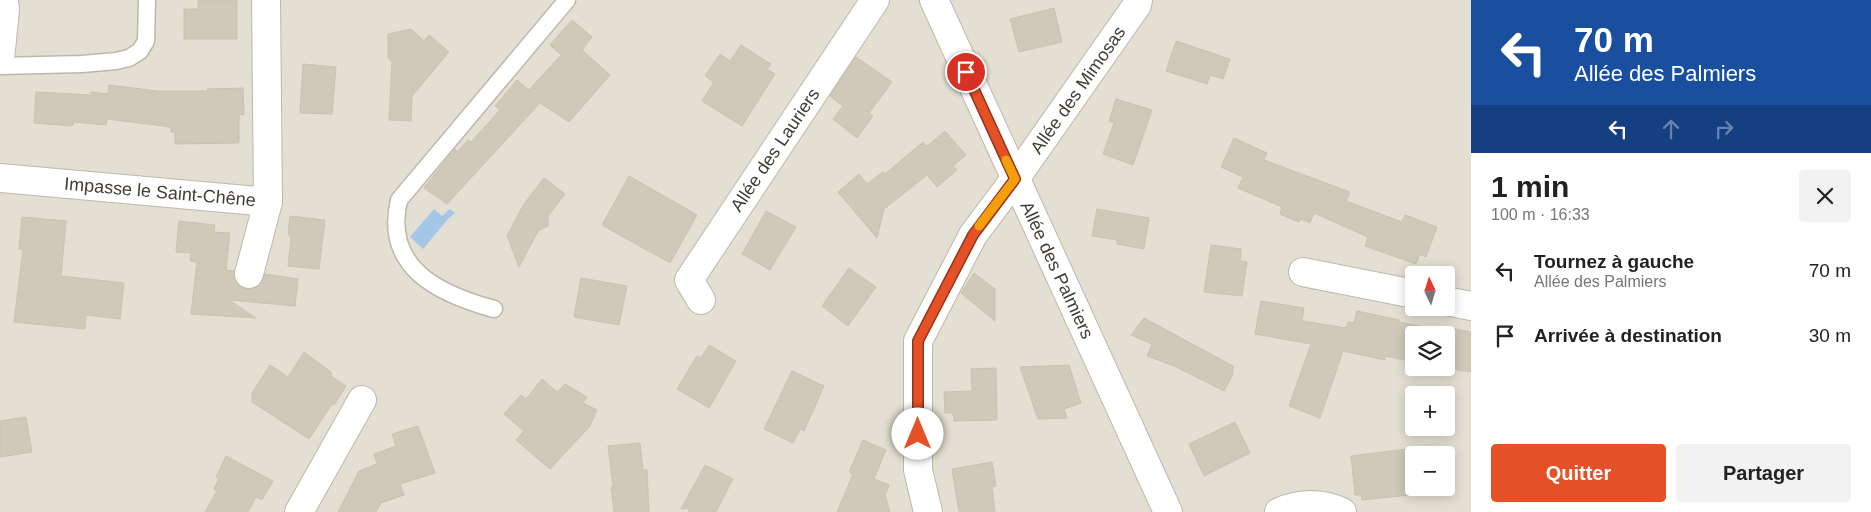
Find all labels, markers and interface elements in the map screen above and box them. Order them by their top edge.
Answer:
icon: left [1491,20,1556,85]
text: 70 m [1574,20,1654,59]
street label: Allée des Mimosas [1026,22,1130,158]
pin [945,51,987,93]
icon: arrive [952,58,980,86]
text: Allée des Palmiers [1574,61,1756,86]
street label: Allée des Lauriers [726,85,824,215]
icon: left [1604,115,1632,143]
icon: ahead [1657,115,1685,143]
icon: right [1710,115,1738,143]
text: 1 min [1491,170,1569,203]
button: close [1799,170,1851,222]
street label: Impasse le Saint-Chêne [63,174,257,210]
street label: Allée des Palmiers [1016,198,1098,342]
text: 100 m · 16:33 [1491,206,1590,223]
text: Tournez à gauche [1534,251,1694,272]
icon: left [1491,257,1519,285]
text: 70 m [1809,260,1851,281]
north arrow [1405,266,1455,316]
map controls [1405,266,1455,496]
text: Allée des Palmiers [1534,273,1667,290]
icon: arrive [1491,322,1519,350]
text: Arrivée à destination [1534,325,1722,346]
text: 30 m [1809,325,1851,346]
button: layers [1405,326,1455,376]
button: + [1405,386,1455,436]
position arrow [891,407,943,459]
button: Quitter [1491,444,1666,502]
button: Partager [1676,444,1851,502]
button: − [1405,446,1455,496]

